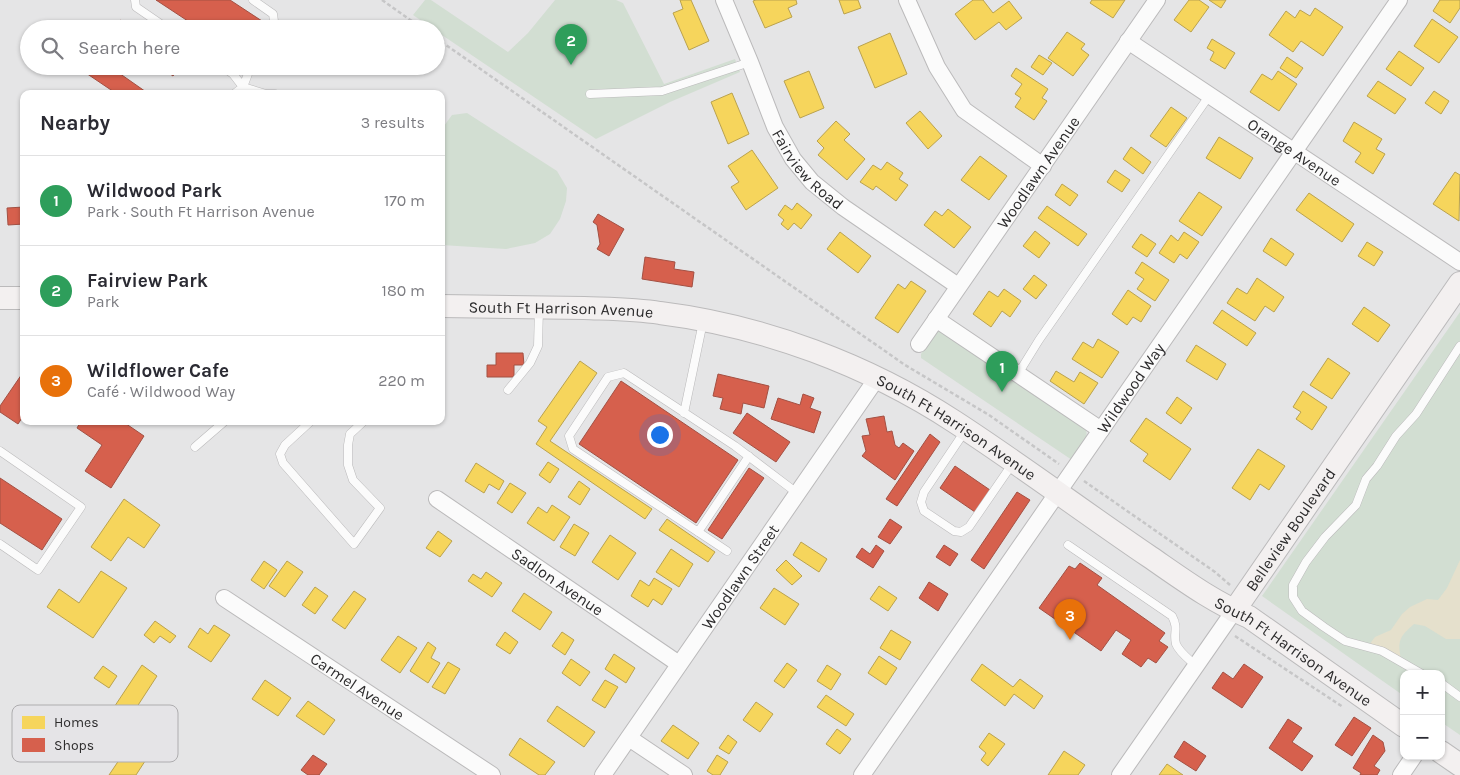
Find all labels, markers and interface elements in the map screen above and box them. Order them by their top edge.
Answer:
search box [20,20,445,75]
pin: 2 [555,24,587,65]
icon: search [38,34,66,62]
text: Search here [78,37,180,59]
text: Nearby [40,111,110,135]
text: 3 results [361,113,425,132]
street label: Woodlawn Avenue [993,113,1083,232]
street label: Orange Avenue [1244,114,1345,190]
street label: Fairview Road [769,126,847,213]
text: Wildwood Park [87,180,222,202]
text: 1 [53,191,59,210]
text: 170 m [384,191,425,210]
text: Park · South Ft Harrison Avenue [87,202,315,221]
text: Fairview Park [87,270,208,292]
text: 2 [51,281,61,300]
text: 180 m [382,281,425,300]
text: Park [87,292,119,311]
street label: South Ft Harrison Avenue [468,297,655,321]
street label: Wildwood Way [1092,339,1168,437]
pin: 1 [986,351,1018,392]
text: Wildflower Cafe [87,360,229,382]
street label: South Ft Harrison Avenue [874,370,1040,484]
text: 3 [51,371,61,390]
text: 220 m [378,371,425,390]
text: Café · Wildwood Way [87,382,235,401]
your location [647,422,673,448]
street label: Belleview Boulevard [1241,464,1339,595]
street label: Woodlawn Street [697,521,783,633]
street label: Sadlon Avenue [508,543,607,619]
street label: South Ft Harrison Avenue [1211,592,1376,710]
pin: 3 [1054,599,1086,640]
street label: Carmel Avenue [307,648,408,724]
map controls [1400,670,1445,760]
button: + [1400,670,1445,715]
legend [12,705,178,762]
text: Homes [54,714,99,731]
button: − [1400,715,1445,760]
text: Shops [54,737,94,754]

